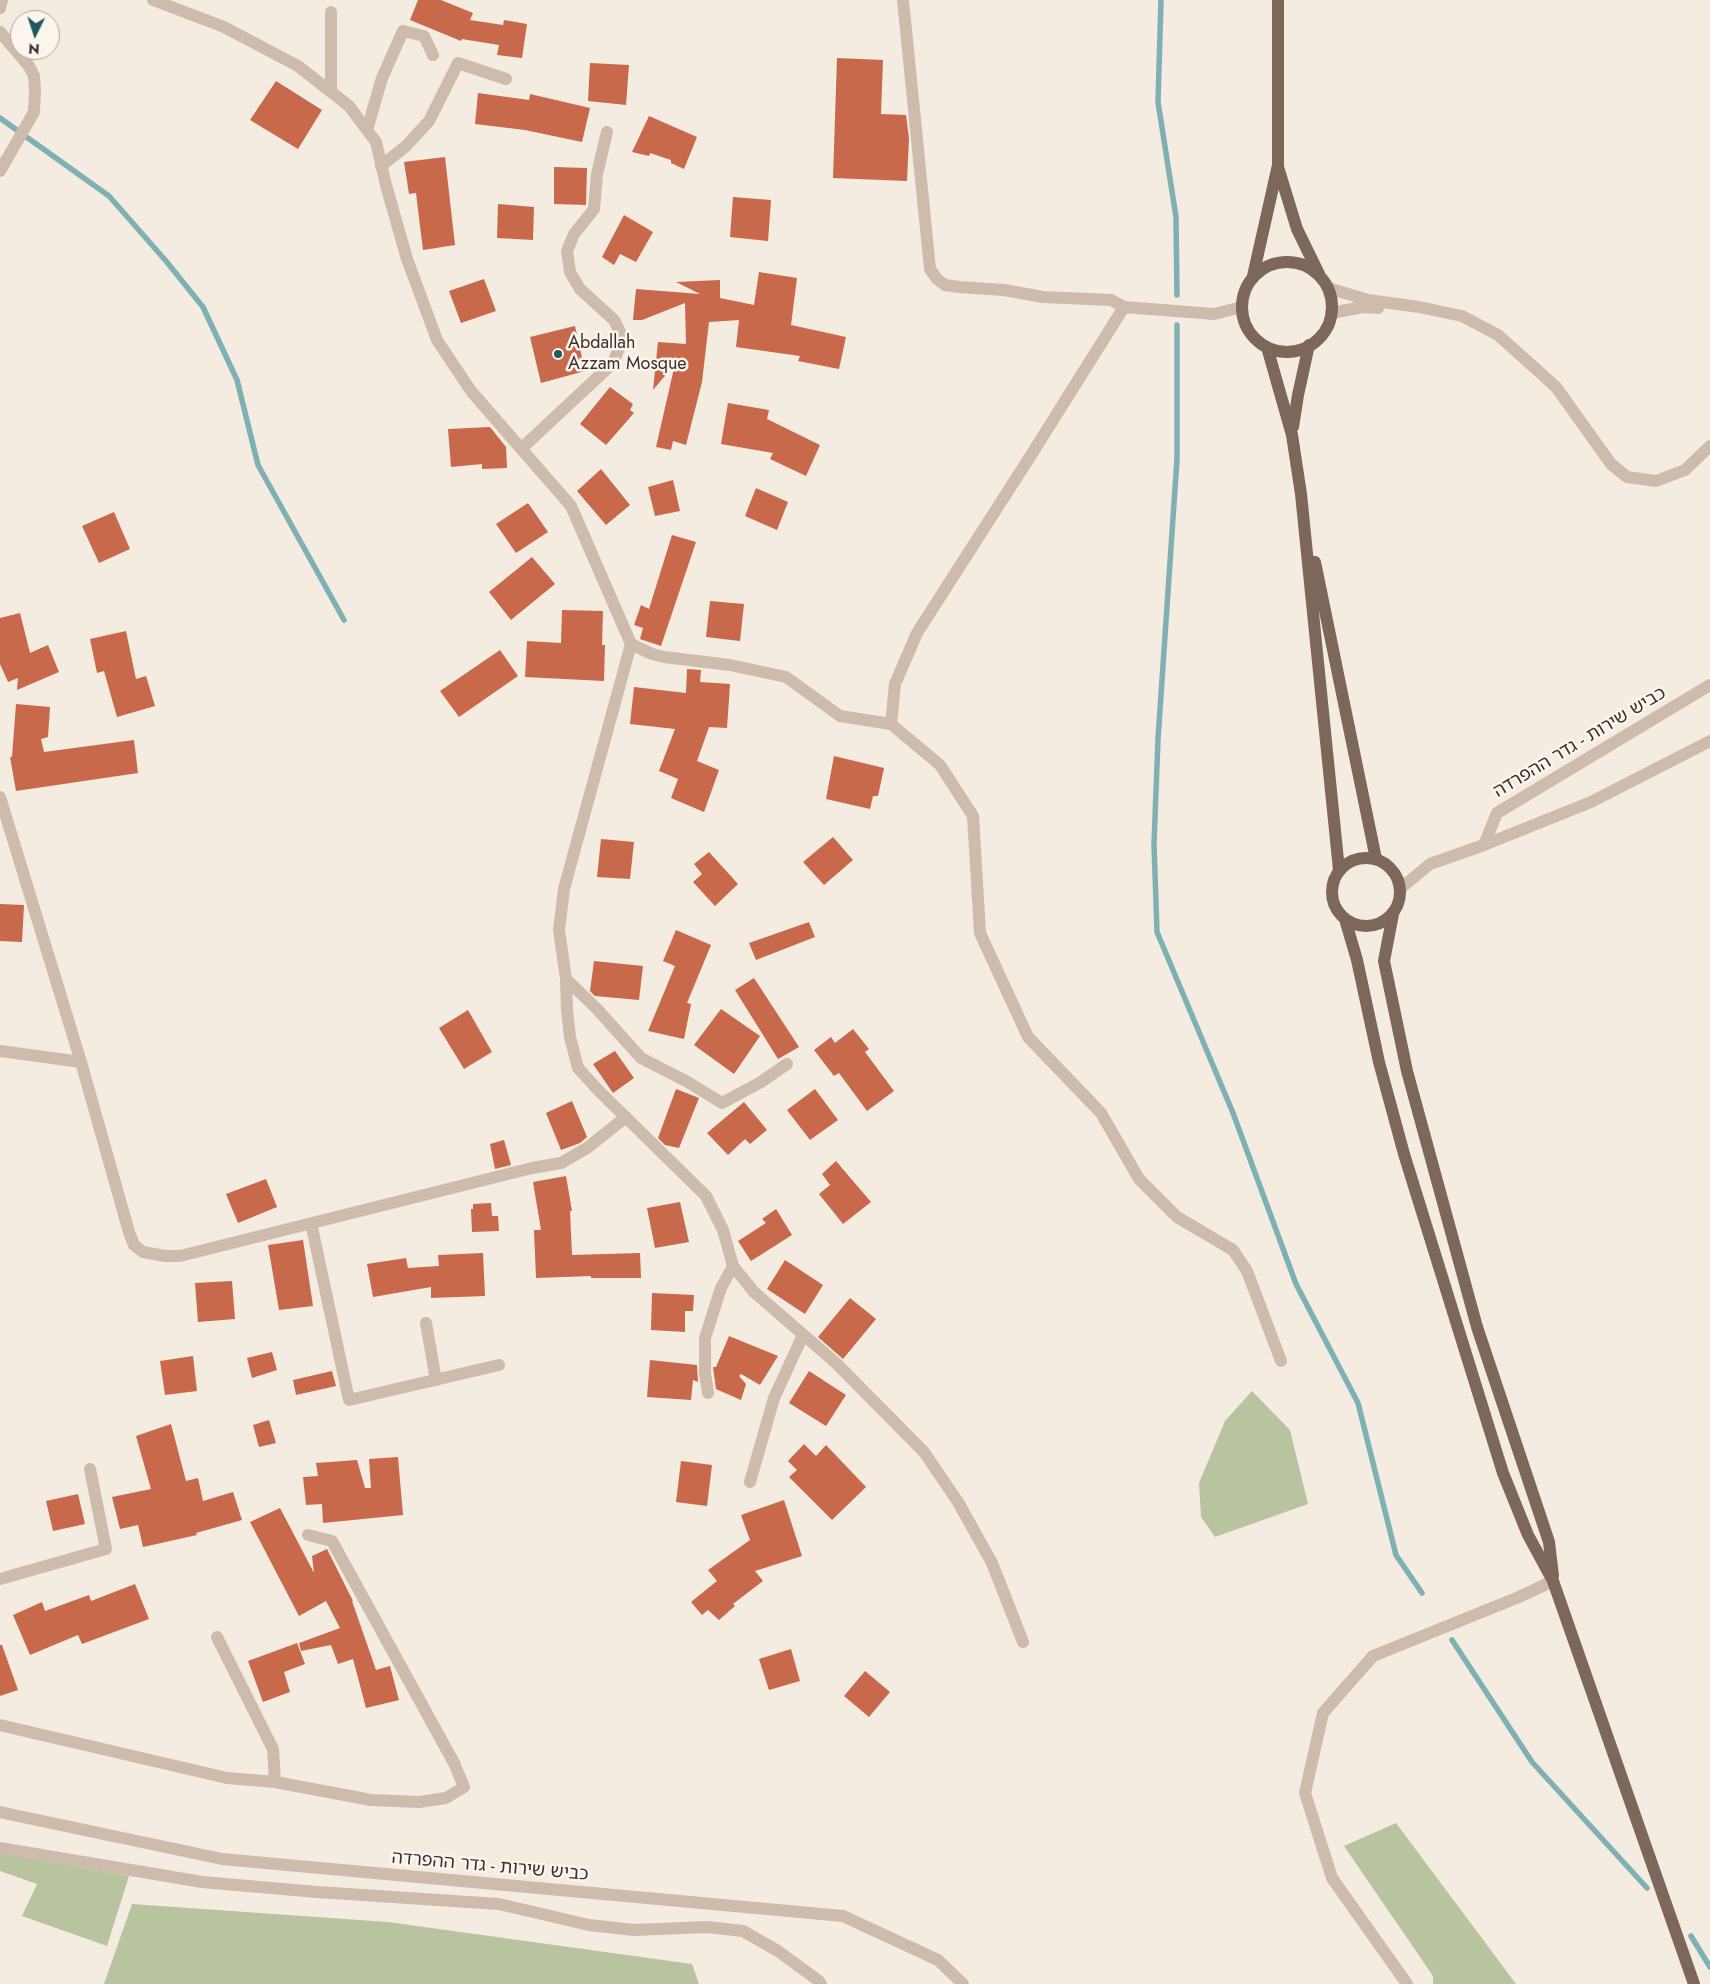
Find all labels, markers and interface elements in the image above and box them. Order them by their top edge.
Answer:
north arrow [10,10,60,60]
text: N [28,39,40,59]
place label: Abdallah Azzam Mosque [568,333,687,376]
marker: Abdallah Azzam Mosque [552,348,564,360]
street label: כביש שירות - גדר ההפרדה [1490,683,1670,803]
street label: כביש שירות - גדר ההפרדה [391,1848,589,1886]

